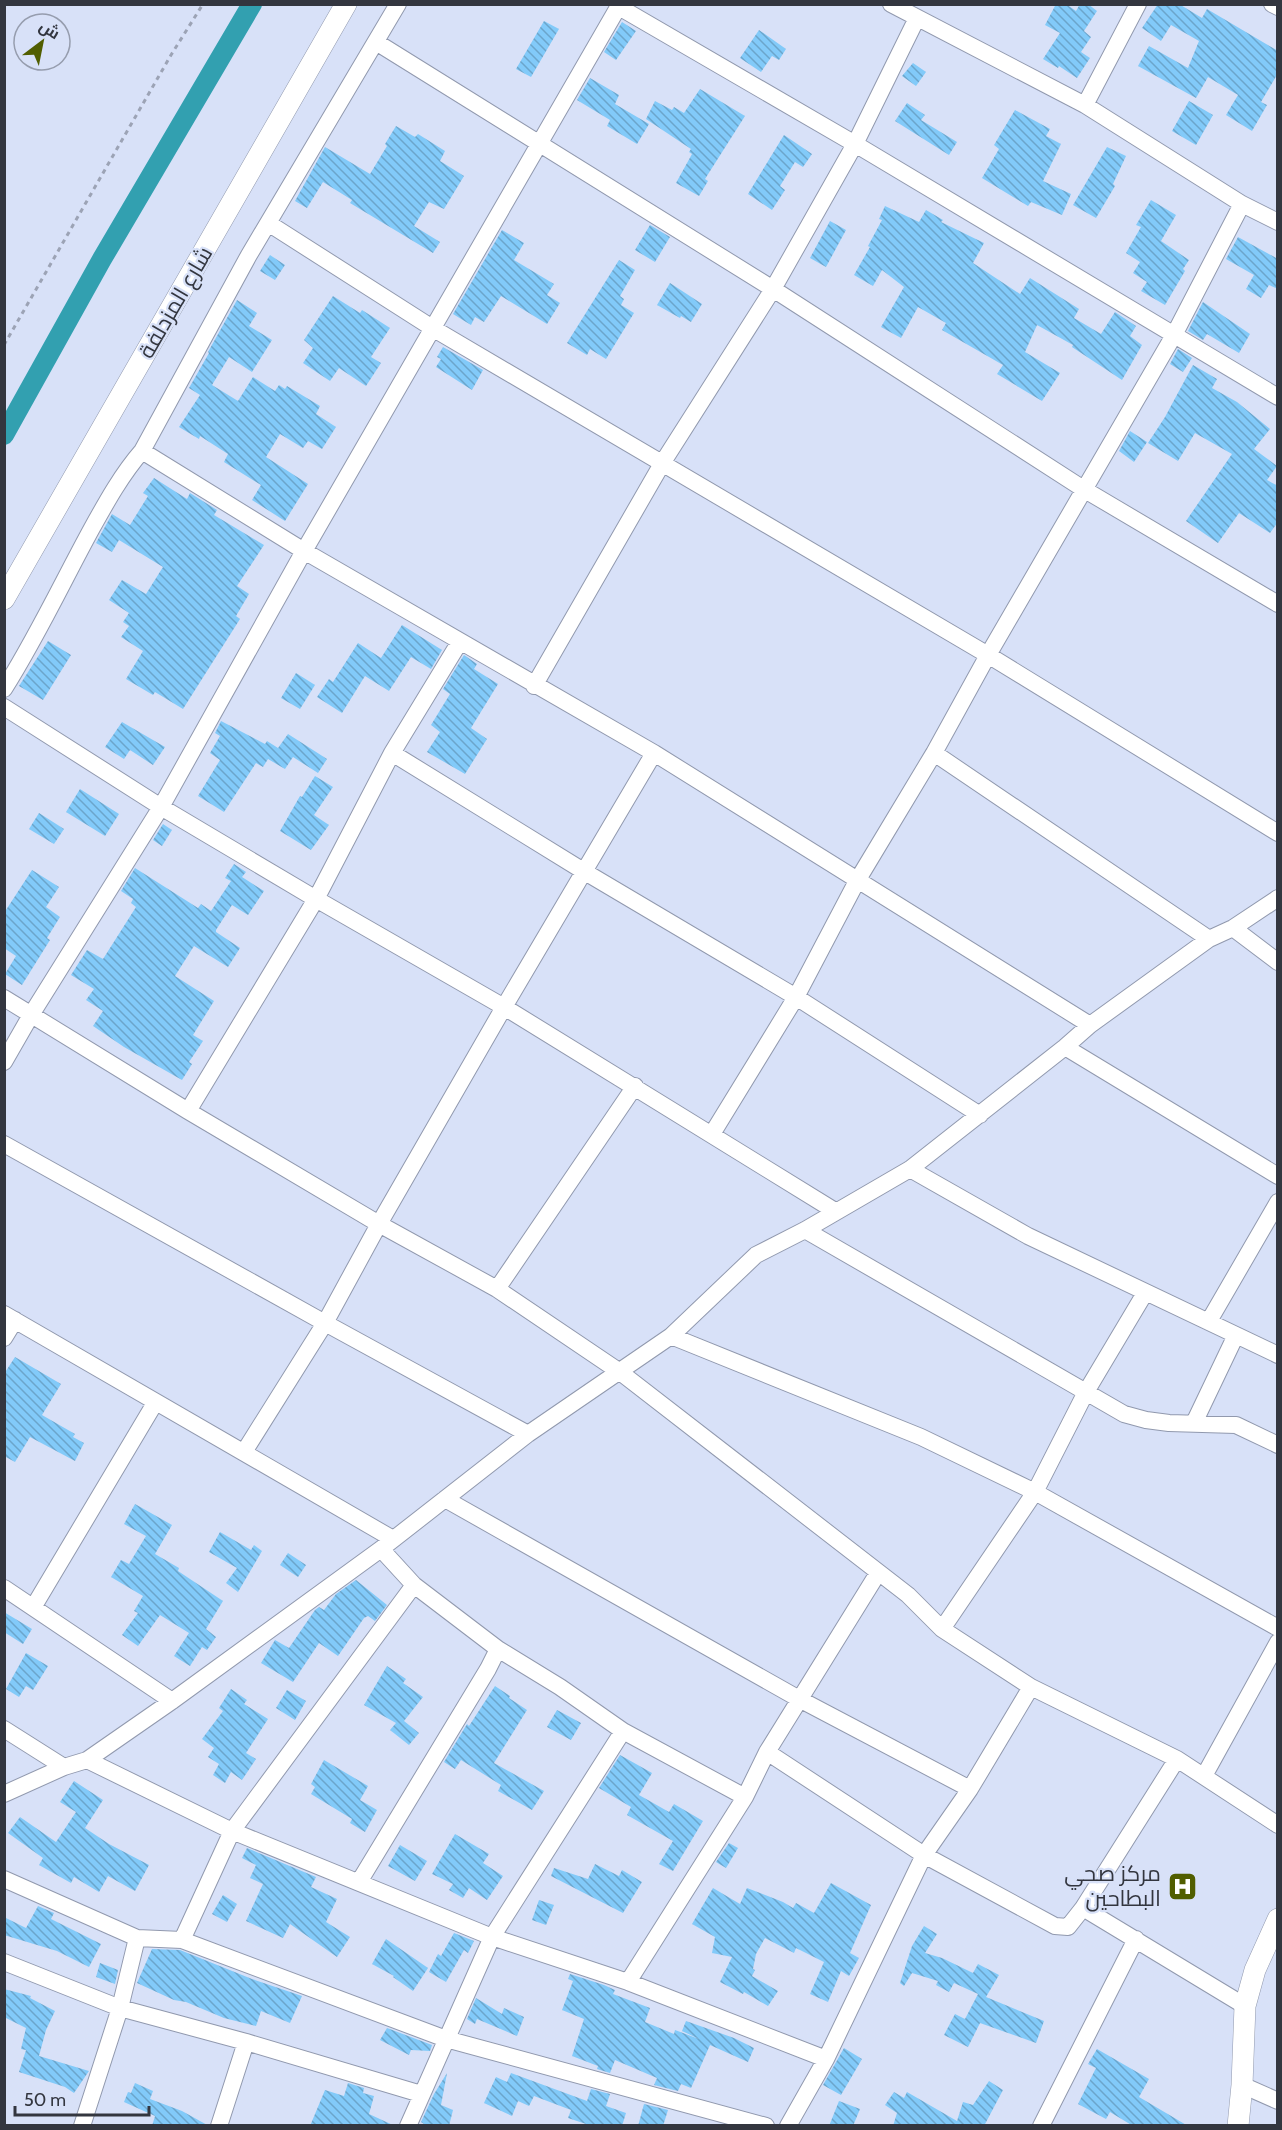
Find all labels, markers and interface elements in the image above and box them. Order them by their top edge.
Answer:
north arrow [12,12,72,72]
text: ش [36,16,63,43]
street label: شارع المزدلفة [133,242,219,363]
place label: مركز صحي البطاحين [1064,1860,1161,1912]
hospital icon: مركز صحي البطاحين [1166,1870,1198,1902]
scale bar [15,2079,148,2117]
text: 50 m [24,2089,66,2111]

